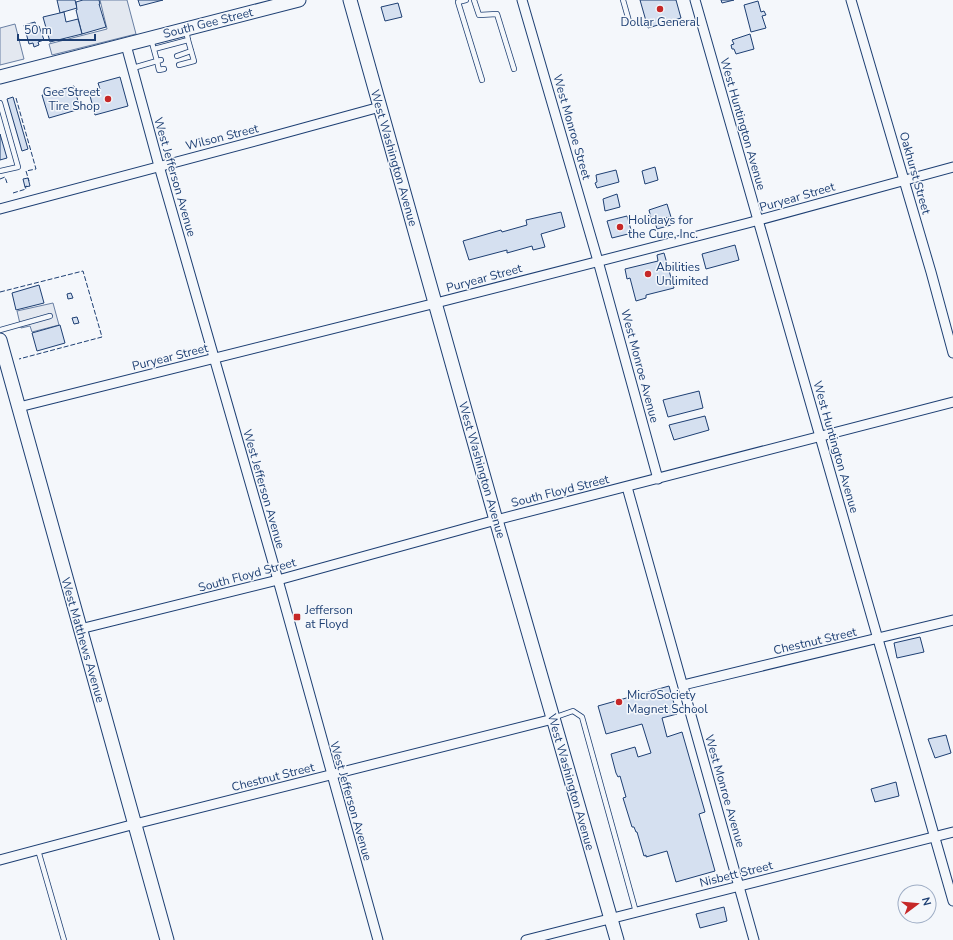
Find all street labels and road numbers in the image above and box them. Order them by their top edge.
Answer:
street label: South Gee Street [161,4,255,42]
street label: West Huntington Avenue [716,56,770,192]
street label: West Monroe Street [549,73,595,182]
street label: West Washington Avenue [367,88,421,228]
street label: West Jefferson Avenue [150,115,200,239]
street label: Wilson Street [184,120,261,154]
street label: Oakhurst Street [896,130,935,217]
street label: Puryear Street [757,178,837,215]
street label: Puryear Street [444,260,524,296]
street label: West Monroe Avenue [617,307,663,425]
street label: Puryear Street [130,340,210,374]
street label: West Huntington Avenue [809,379,863,515]
street label: West Washington Avenue [455,400,509,540]
street label: West Jefferson Avenue [239,427,289,551]
street label: South Floyd Street [509,471,611,511]
street label: South Floyd Street [196,554,298,596]
street label: West Matthews Avenue [57,576,109,704]
street label: Chestnut Street [772,623,859,658]
street label: West Washington Avenue [544,712,598,852]
street label: West Monroe Avenue [701,733,749,849]
street label: West Jefferson Avenue [326,739,376,863]
street label: Chestnut Street [230,759,317,795]
street label: Nisbett Street [698,857,775,891]

